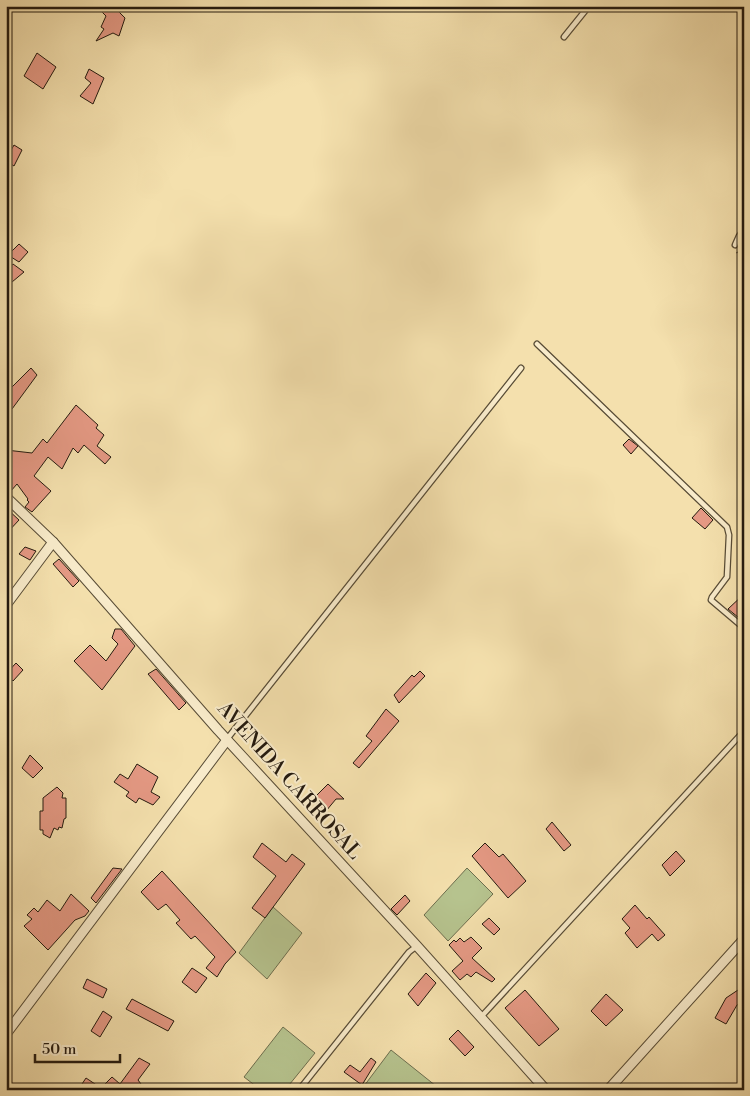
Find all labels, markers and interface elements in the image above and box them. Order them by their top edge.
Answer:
street label: AVENIDA CARROSAL [211,696,366,865]
scale bar [35,1031,120,1063]
text: 50 m [42,1040,76,1059]

